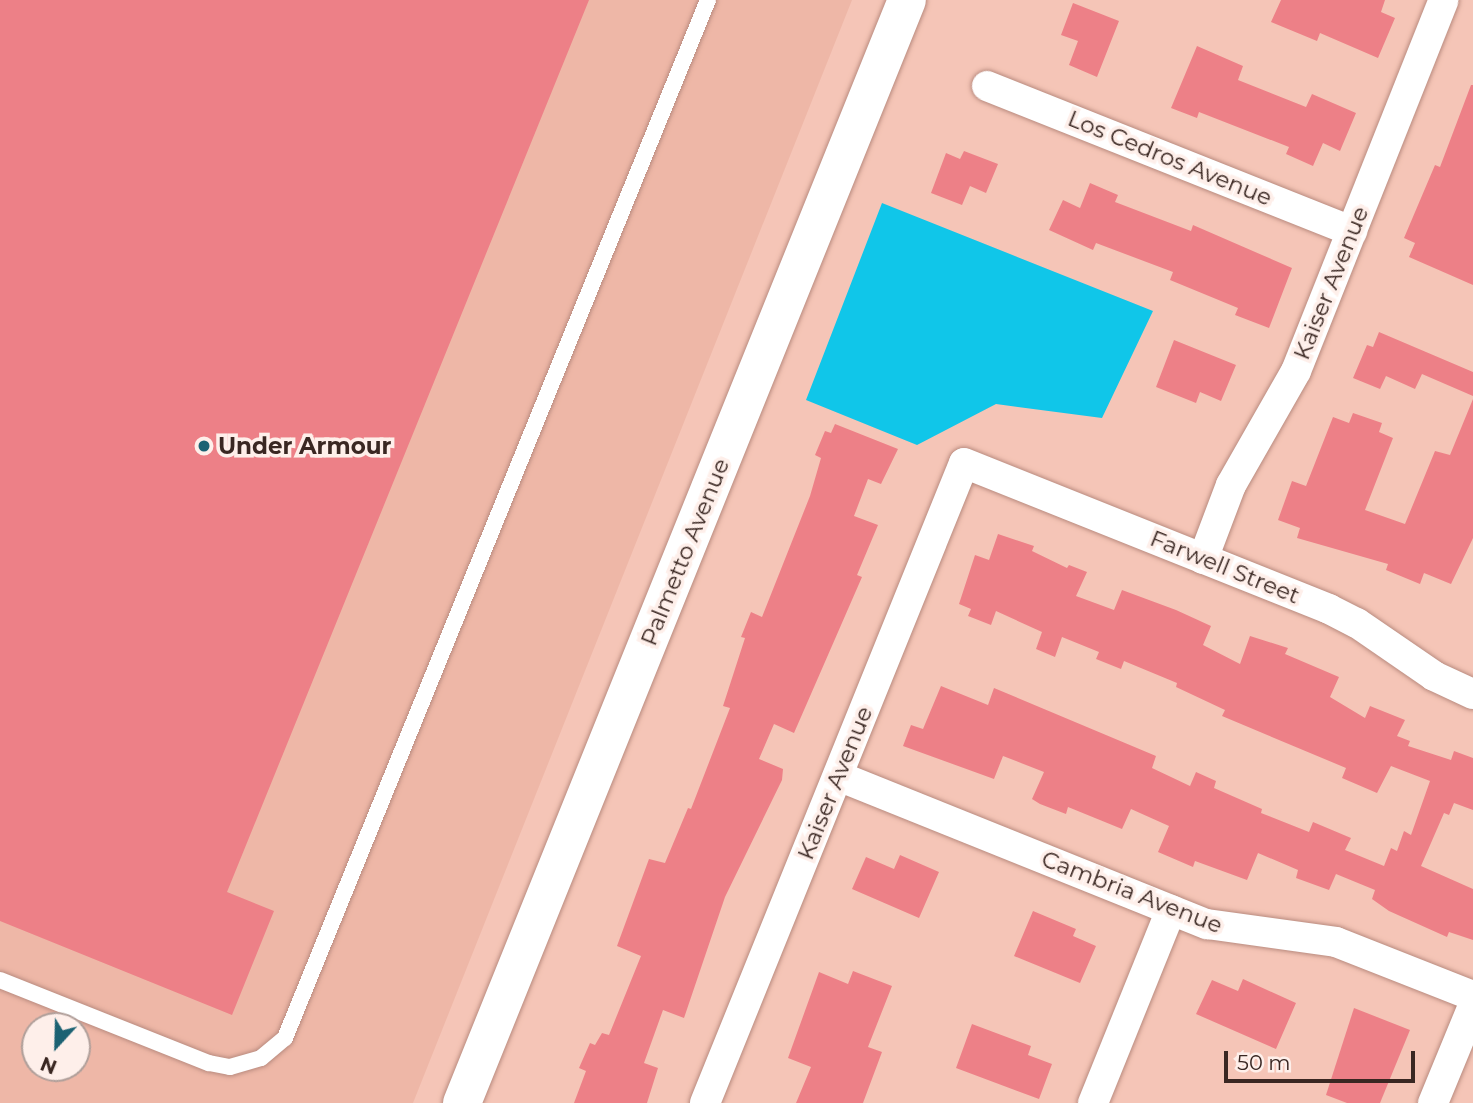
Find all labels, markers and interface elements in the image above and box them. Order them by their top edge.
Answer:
street label: Los Cedros Avenue [1064,104,1276,212]
street label: Kaiser Avenue [1288,202,1374,364]
place label: Under Armour [218,432,391,460]
marker: Under Armour [196,438,212,454]
street label: Palmetto Avenue [635,454,735,650]
street label: Farwell Street [1146,524,1304,610]
street label: Kaiser Avenue [792,702,878,864]
street label: Cambria Avenue [1038,845,1226,939]
north arrow [21,1012,91,1082]
scale bar [1228,1036,1419,1080]
text: 50 m [1237,1050,1291,1075]
text: N [37,1052,60,1079]

